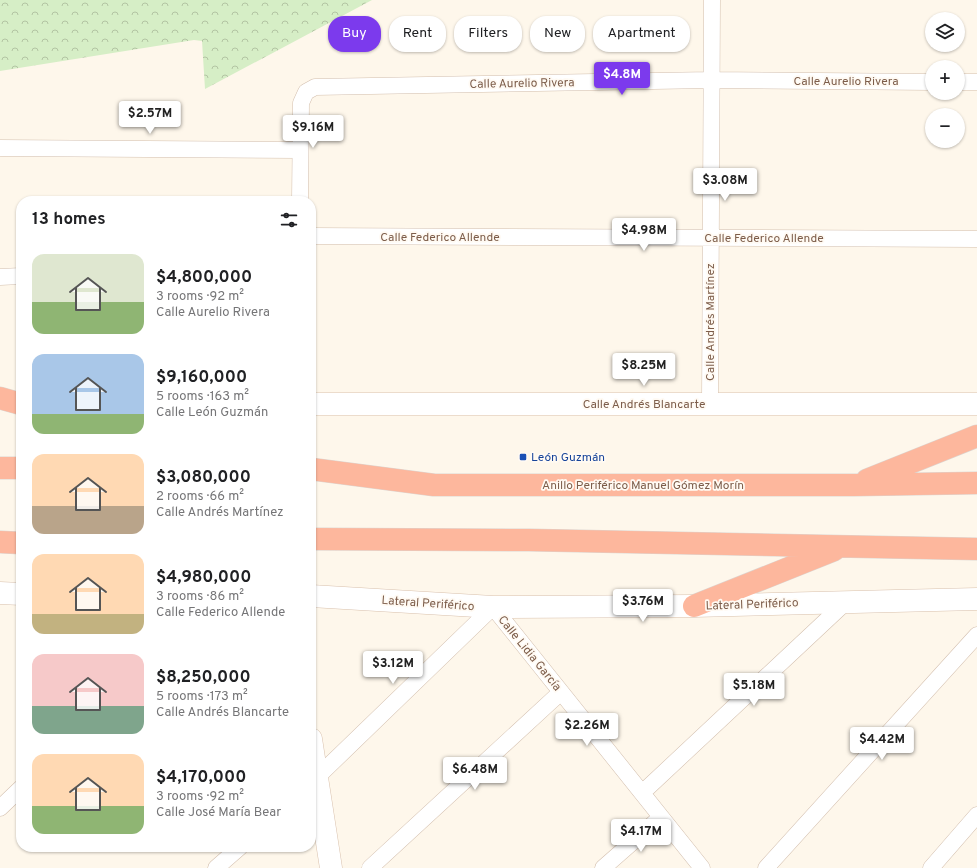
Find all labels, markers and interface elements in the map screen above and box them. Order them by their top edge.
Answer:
map controls [925,12,965,148]
button: layers [925,12,965,52]
chip: Buy [328,16,381,52]
chip: Rent [389,16,446,52]
chip: Filters [454,16,522,52]
chip: New [530,16,585,52]
chip: Apartment [593,16,690,52]
button: + [925,60,965,100]
pin: $4.8M [594,62,650,96]
text: $4.8M [603,67,641,83]
street label: Calle Aurelio Rivera [793,74,899,90]
street label: Calle Aurelio Rivera [469,75,575,93]
pin: $2.57M [117,101,183,135]
text: $2.57M [128,106,172,122]
button: − [925,108,965,148]
pin: $9.16M [280,115,346,149]
text: $9.16M [292,120,334,136]
pin: $3.08M [692,168,758,202]
text: $3.08M [702,173,748,189]
text: 13 homes [32,209,106,231]
icon: filters [278,209,300,231]
pin: $4.98M [611,218,677,252]
text: $4.98M [621,223,667,239]
street label: Calle Federico Allende [380,230,500,246]
street label: Calle Federico Allende [704,231,824,247]
street label: Calle Andrés Martínez [703,263,719,381]
text: $4,800,000 [156,267,252,289]
icon: home [64,270,112,318]
text: 3 rooms · 92 m² [156,289,244,305]
text: Calle Aurelio Rivera [156,305,270,321]
pin: $8.25M [611,353,677,387]
text: $8.25M [621,358,667,374]
text: $9,160,000 [156,367,247,389]
icon: home [64,370,112,418]
text: 5 rooms · 163 m² [156,389,249,405]
street label: Calle Andrés Blancarte [583,397,705,413]
text: Calle León Guzmán [156,405,268,421]
place label: León Guzmán [531,450,605,466]
marker: León Guzmán [518,452,528,462]
text: $3,080,000 [156,467,251,489]
icon: home [64,470,112,518]
street label: Anillo Periférico Manuel Gómez Morín [542,478,744,494]
text: 2 rooms · 66 m² [156,489,244,505]
text: Calle Andrés Martínez [156,505,284,521]
text: $4,980,000 [156,567,251,589]
icon: home [64,570,112,618]
text: 3 rooms · 86 m² [156,589,244,605]
pin: $3.76M [610,589,676,623]
street label: Lateral Periférico [381,593,475,615]
text: $3.76M [622,594,664,610]
street label: Lateral Periférico [705,595,799,615]
text: Calle Federico Allende [156,605,285,621]
street label: Calle Lidia García [494,613,565,695]
pin: $3.12M [360,651,426,685]
text: $3.12M [372,656,414,672]
text: $8,250,000 [156,667,251,689]
icon: home [64,670,112,718]
pin: $5.18M [721,673,787,707]
text: $5.18M [733,678,775,694]
text: 5 rooms · 173 m² [156,689,248,705]
text: Calle Andrés Blancarte [156,705,289,721]
pin: $2.26M [554,713,620,747]
text: $2.26M [564,718,610,734]
pin: $4.42M [849,727,915,761]
text: $4.42M [859,732,905,748]
pin: $6.48M [442,757,508,791]
text: $6.48M [452,762,498,778]
text: $4,170,000 [156,767,246,789]
icon: home [64,770,112,818]
text: 3 rooms · 92 m² [156,789,244,805]
text: Calle José María Bear [156,805,281,821]
pin: $4.17M [608,819,674,853]
text: $4.17M [620,824,662,840]

